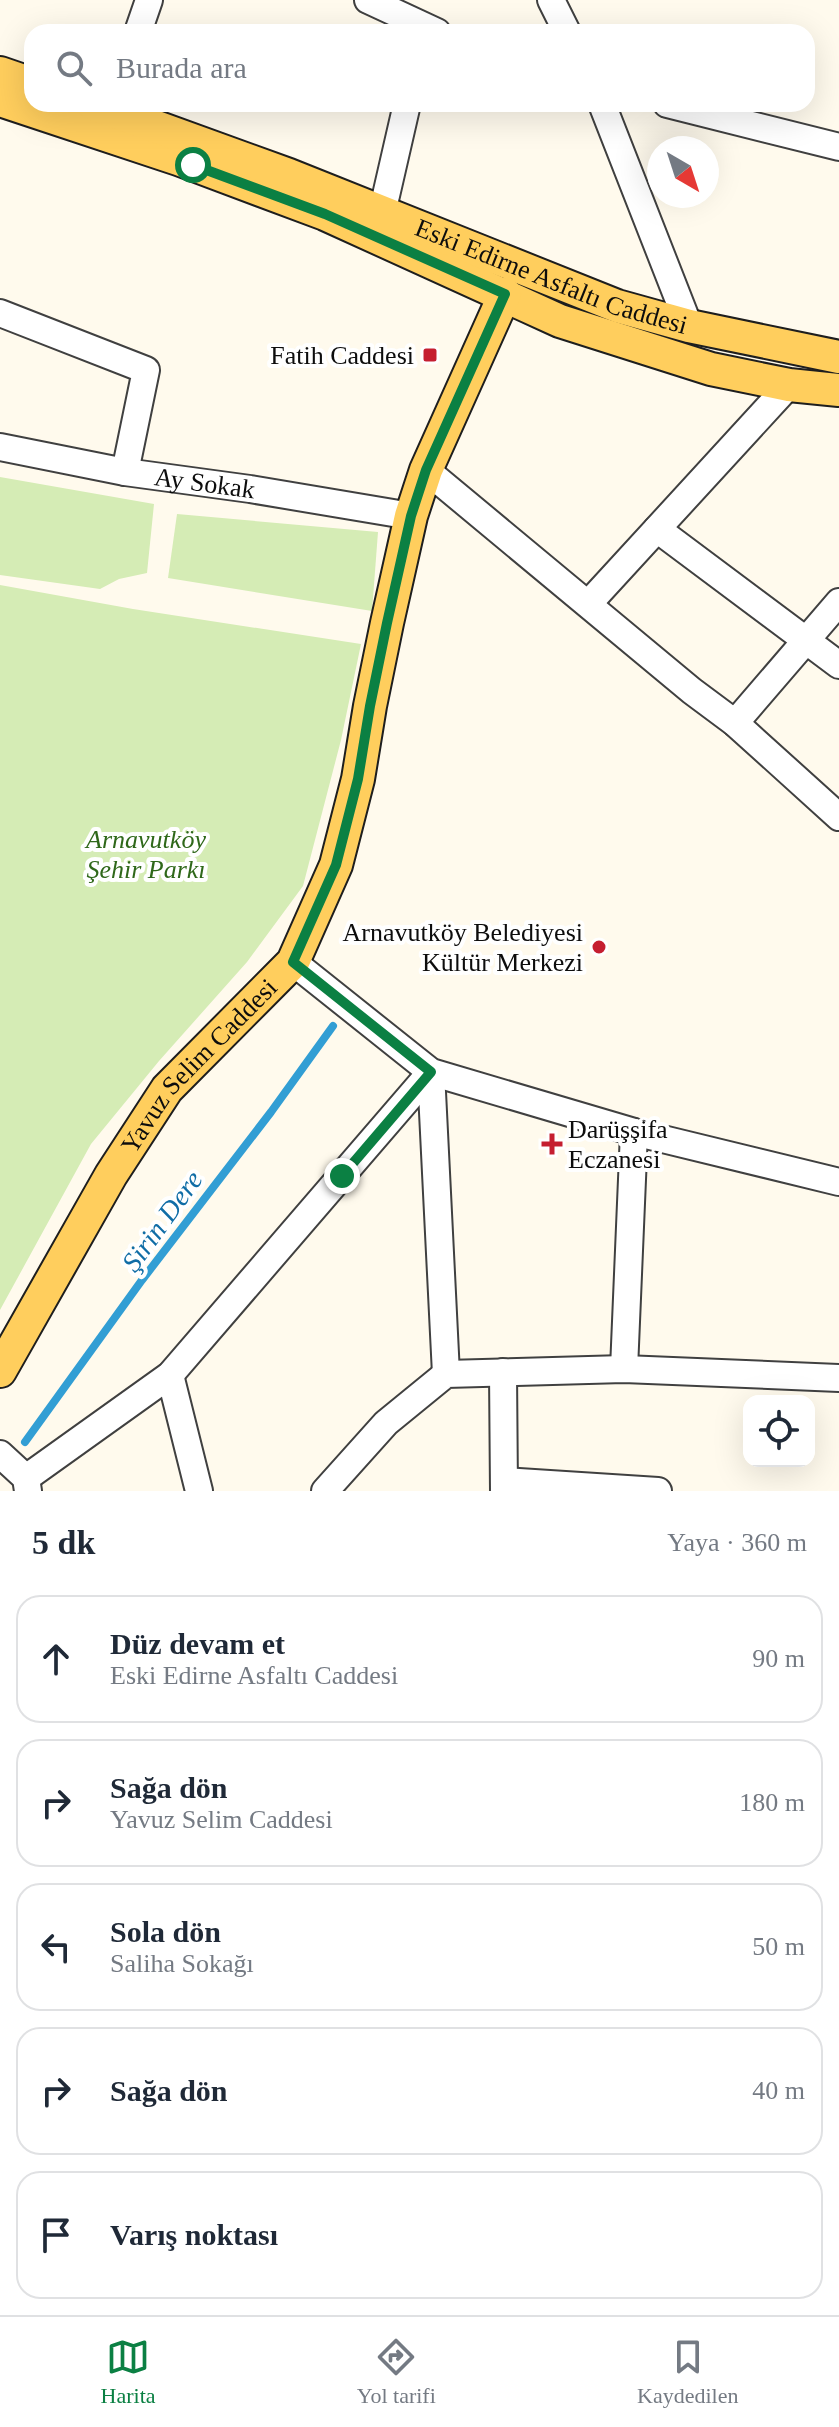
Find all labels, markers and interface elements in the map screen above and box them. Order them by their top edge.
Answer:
search box [24,24,815,112]
icon: search [52,46,96,90]
text: Burada ara [116,51,247,84]
north arrow [647,136,719,208]
route start [175,147,211,183]
street label: Eski Edirne Asfaltı Caddesi [411,212,691,339]
place label: Fatih Caddesi [270,341,414,370]
marker: Fatih Caddesi [421,346,439,364]
street label: Ay Sokak [153,462,257,504]
park label: Arnavutköy Şehir Parkı [84,825,206,884]
place label: Arnavutköy Belediyesi Kültür Merkezi [343,918,583,977]
marker: Arnavutköy Belediyesi Kültür Merkezi [590,938,608,956]
street label: Yavuz Selim Caddesi [115,973,283,1158]
place label: Darüşşifa Eczanesi [568,1115,668,1174]
marker: Darüşşifa Eczanesi [543,1135,561,1153]
route end [324,1158,360,1194]
water label: Şirin Dere [115,1165,209,1277]
map controls [743,1395,815,1467]
button: locate [743,1395,815,1467]
text: 5 dk [32,1524,95,1561]
text: Yaya · 360 m [667,1528,807,1557]
text: Düz devam et [110,1627,285,1660]
icon: ahead [34,1637,78,1681]
text: 90 m [752,1644,805,1673]
text: Eski Edirne Asfaltı Caddesi [110,1661,398,1690]
text: Sağa dön [110,1771,228,1804]
icon: right [34,1781,78,1825]
text: 180 m [739,1788,805,1817]
text: Yavuz Selim Caddesi [110,1805,333,1834]
text: Sola dön [110,1915,221,1948]
icon: left [34,1925,78,1969]
text: 50 m [752,1932,805,1961]
text: Saliha Sokağı [110,1949,254,1978]
icon: right [34,2069,78,2113]
text: Sağa dön [110,2074,228,2107]
text: 40 m [752,2076,805,2105]
icon: arrive [34,2213,78,2257]
text: Varış noktası [110,2218,278,2251]
tab: Harita [101,2335,156,2409]
tab: Yol tarifi [357,2335,436,2409]
tab: Kaydedilen [637,2335,738,2409]

